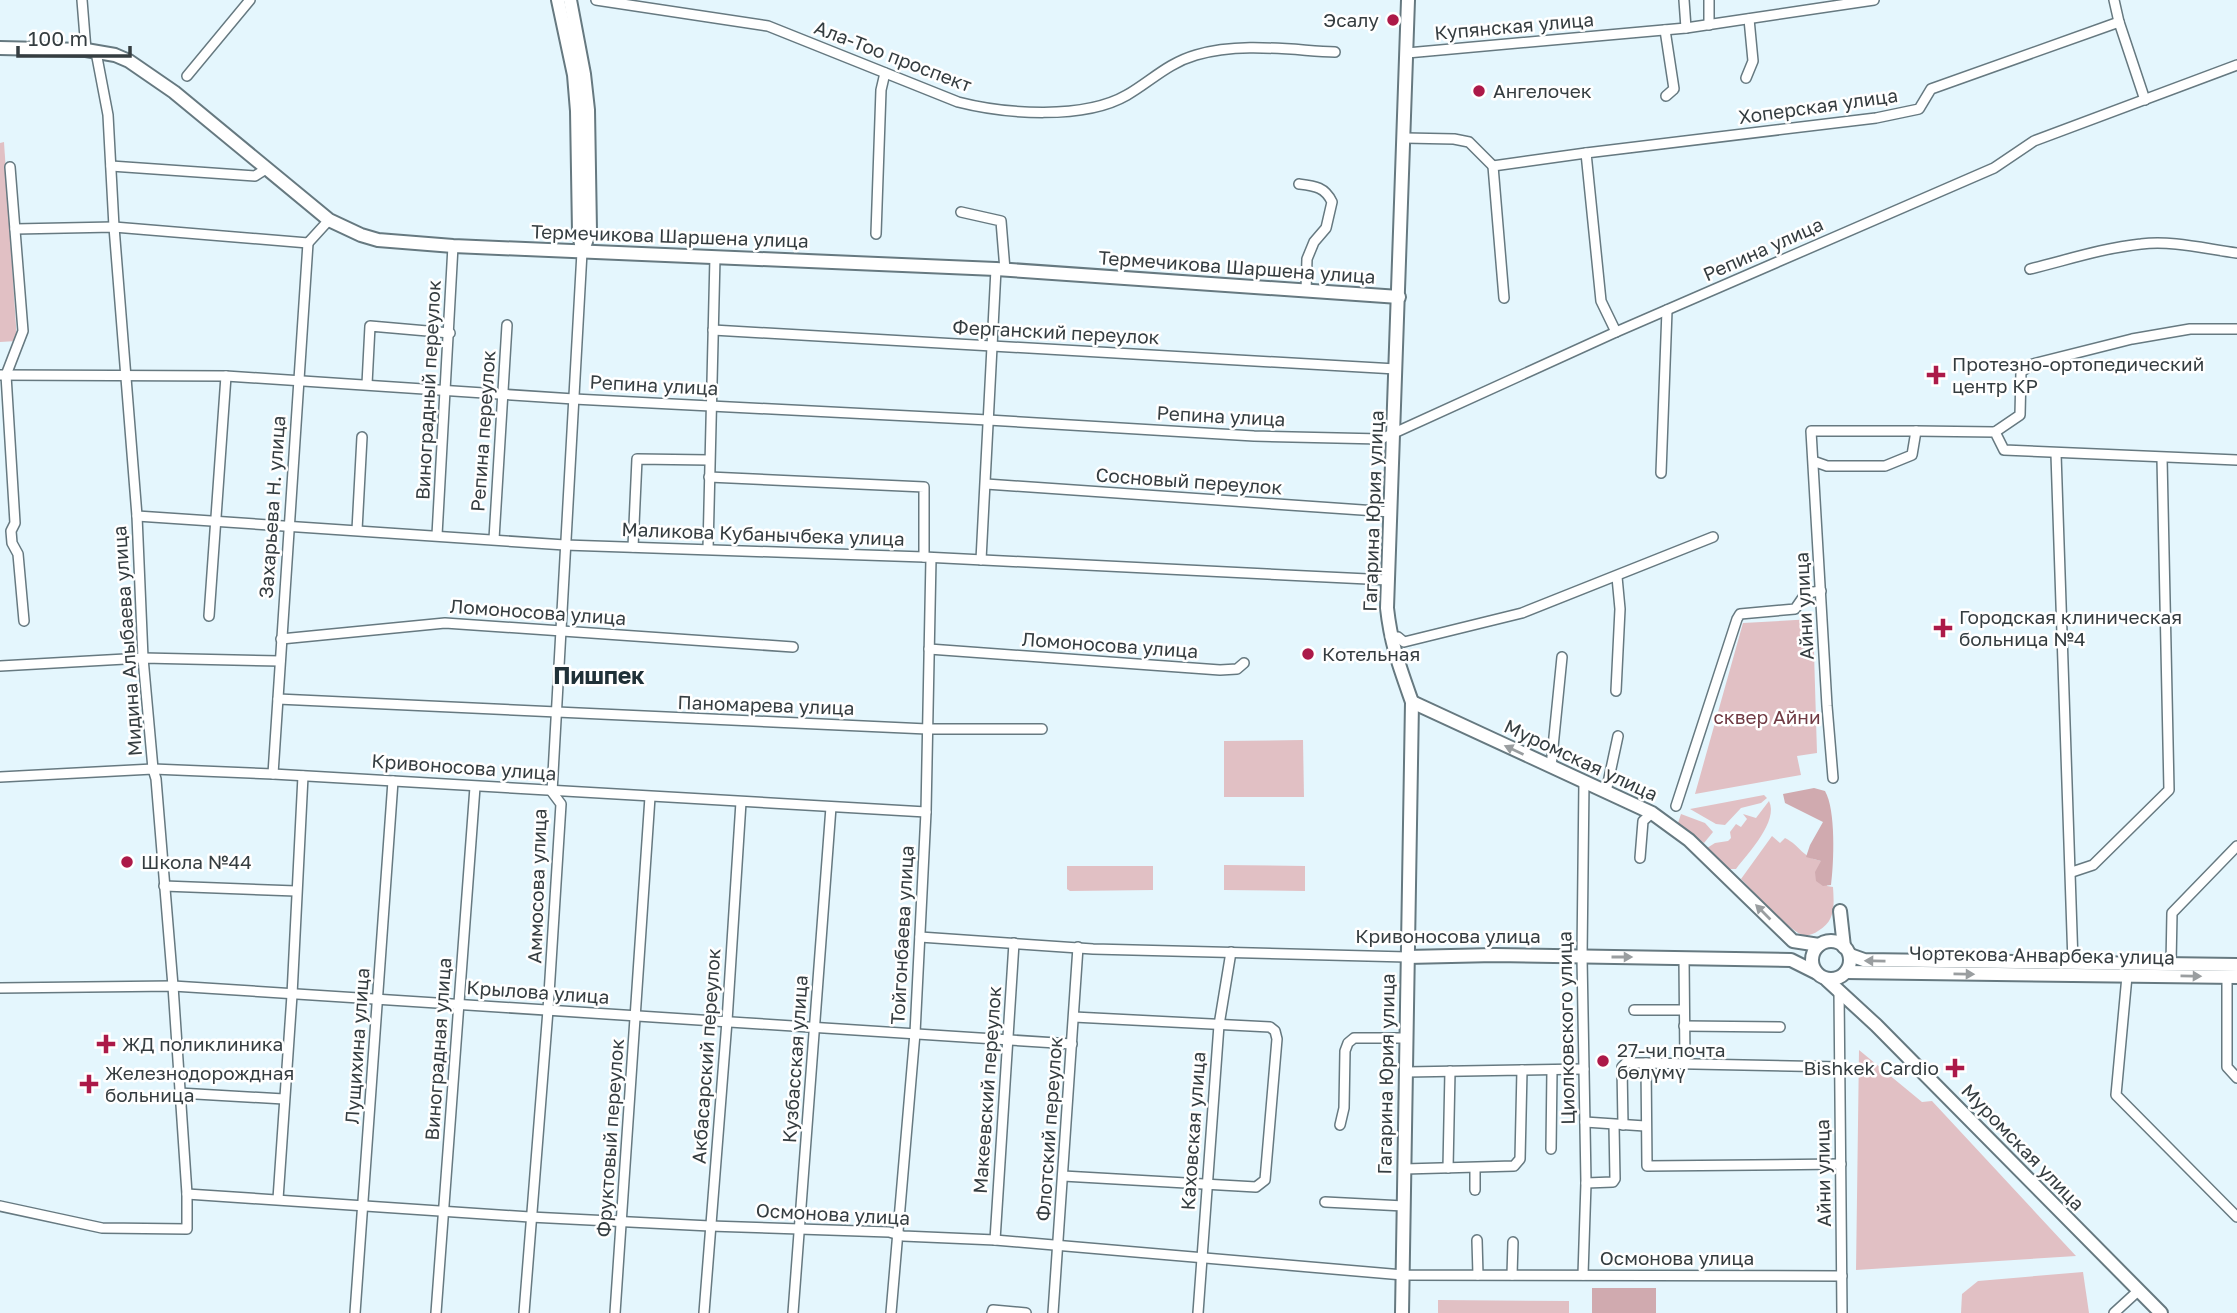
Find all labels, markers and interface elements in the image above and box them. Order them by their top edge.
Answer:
street label: Купянская улица [1433,7,1595,44]
place label: Эсалу [1323,8,1379,31]
marker: Эсалу [1385,12,1401,28]
scale bar [18,14,130,58]
street label: Ала-Тоо проспект [811,15,975,96]
text: 100 m [28,25,88,51]
place label: Ангелочек [1493,79,1592,102]
marker: Ангелочек [1471,83,1487,99]
street label: Хоперская улица [1737,83,1899,128]
street label: Репина улица [1699,212,1826,285]
street label: Термечикова Шаршена улица [531,219,809,252]
street label: Термечикова Шаршена улица [1098,245,1376,288]
street label: Виноградный переулок [410,279,445,501]
street label: Ферганский переулок [952,315,1160,348]
street label: Репина переулок [465,349,500,512]
place label: Протезно-ортопедический центр КР [1952,352,2204,397]
marker: Протезно-ортопедический центр КР [1926,365,1946,385]
street label: Репина улица [589,370,719,399]
street label: Репина улица [1156,401,1286,430]
street label: Гагарина Юрия улица [1357,410,1388,612]
street label: Захарьева Н. улица [254,415,289,599]
street label: Сосновый переулок [1095,463,1283,499]
street label: Маликова Кубанычбека улица [621,517,905,550]
street label: Мидина Алыбаева улица [107,525,146,757]
street label: Айни улица [1789,552,1818,661]
street label: Ломоносова улица [449,594,627,629]
place label: Городская клиническая больница №4 [1959,605,2182,650]
marker: Городская клиническая больница №4 [1933,618,1953,638]
street label: Ломоносова улица [1021,627,1199,662]
place label: Котельная [1322,642,1420,665]
marker: Котельная [1300,646,1316,662]
district label: Пишпек [553,661,645,689]
street label: Паномарева улица [677,690,855,719]
park label: сквер Айни [1714,705,1820,728]
street label: Муромская улица [1501,714,1662,805]
one-way arrow [1504,744,1524,756]
street label: Кривоносова улица [371,749,557,784]
street label: Аммосова улица [522,808,551,964]
street label: Тойгонбаева улица [885,845,918,1025]
place label: Школа №44 [141,850,252,873]
marker: Школа №44 [119,854,135,870]
one-way arrow [1755,903,1772,920]
street label: Кривоносова улица [1355,924,1541,947]
street label: Циолковского улица [1552,931,1579,1125]
street label: Чортекова Анварбека улица [1909,941,2175,968]
street label: Акбасарский переулок [686,947,725,1164]
one-way arrow [1612,951,1634,963]
one-way arrow [1864,955,1886,966]
street label: Виноградная улица [420,957,455,1141]
street label: Лущихина улица [340,967,373,1125]
one-way arrow [1953,968,1975,980]
one-way arrow [2180,971,2202,982]
street label: Гагарина Юрия улица [1372,973,1399,1175]
street label: Кузбасская улица [777,974,812,1144]
street label: Крылова улица [466,975,610,1008]
street label: Макеевский переулок [968,985,1005,1195]
place label: ЖД поликлиника [122,1032,283,1055]
marker: ЖД поликлиника [96,1034,116,1054]
street label: Флотский переулок [1031,1036,1066,1222]
street label: Фруктовый переулок [591,1038,628,1238]
place label: 27-чи почта бөлүмү [1617,1038,1725,1083]
street label: Каховская улица [1175,1051,1210,1211]
marker: 27-чи почта бөлүмү [1595,1053,1611,1069]
place label: Bishkek Cardio [1804,1056,1939,1079]
marker: Bishkek Cardio [1945,1058,1965,1078]
place label: Железнодорождная больница [105,1061,294,1106]
marker: Железнодорождная больница [79,1074,99,1094]
street label: Муромская улица [1957,1079,2090,1215]
street label: Айни улица [1810,1119,1835,1227]
street label: Осмонова улица [755,1198,911,1229]
street label: Осмонова улица [1600,1246,1754,1269]

